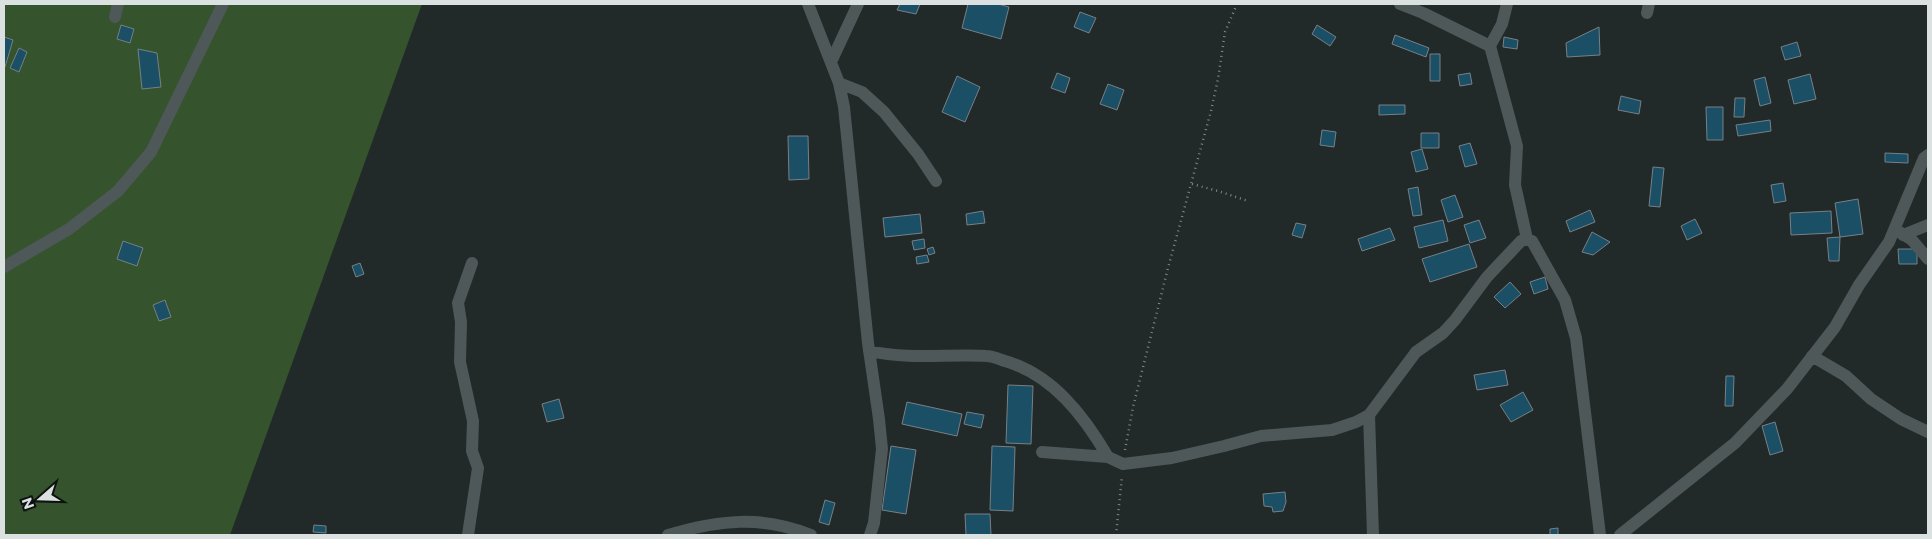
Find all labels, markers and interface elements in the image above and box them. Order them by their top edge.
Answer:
north arrow [15,474,65,524]
text: N [17,495,38,512]

